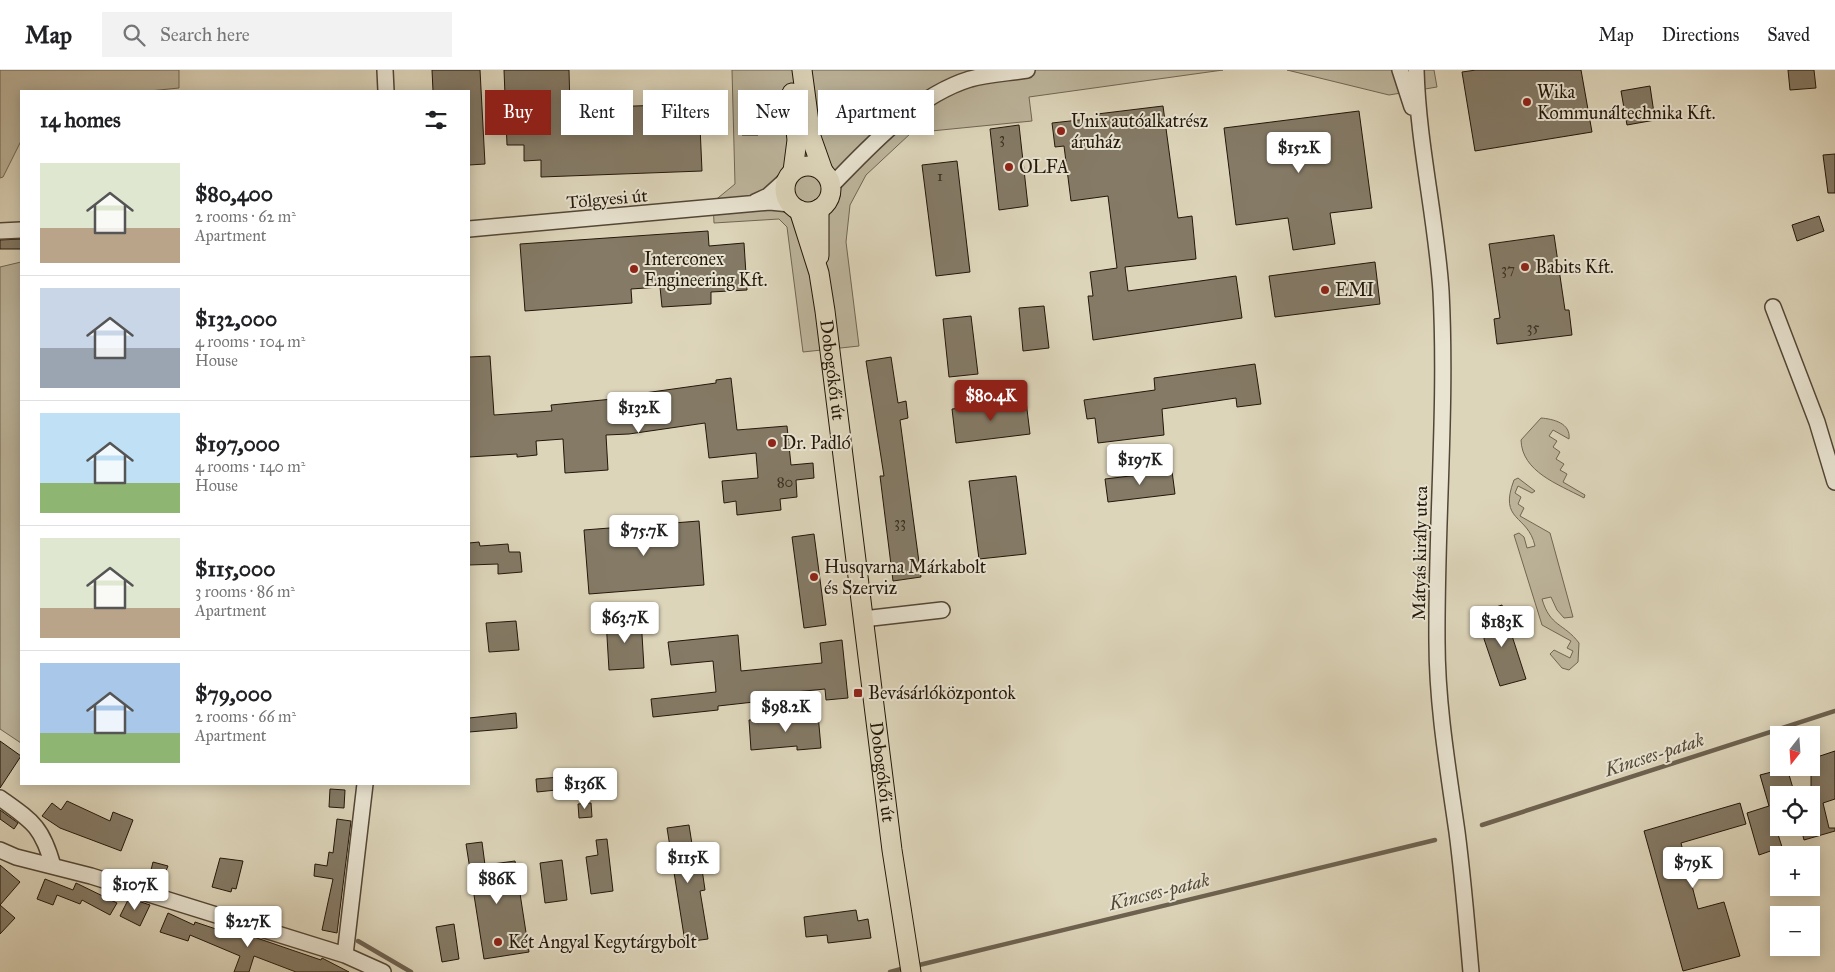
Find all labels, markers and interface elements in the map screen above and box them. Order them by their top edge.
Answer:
search box [102,12,452,57]
text: Map [25,20,72,50]
icon: search [120,21,148,49]
text: Search here [160,23,250,46]
text: Map [1598,24,1634,46]
text: Directions [1662,24,1739,46]
text: Saved [1767,24,1810,46]
place label: Wika Kommunáltechnika Kft. [1537,81,1715,124]
chip: Buy [485,90,551,135]
chip: Rent [561,90,633,135]
chip: Filters [643,90,728,135]
chip: New [738,90,808,135]
chip: Apartment [818,90,934,135]
marker: Wika Kommunáltechnika Kft. [1521,96,1533,108]
icon: filters [422,106,450,134]
text: 14 homes [40,107,121,133]
place label: Unix autóalkatrész áruház [1071,110,1208,153]
marker: Unix autóalkatrész áruház [1055,125,1067,137]
house number: 3 [999,129,1005,147]
pin: $152K [1264,132,1334,174]
text: $152K [1278,138,1320,157]
place label: OLFA [1019,156,1069,178]
marker: OLFA [1003,161,1015,173]
house number: 1 [937,167,943,185]
text: $80,400 [195,181,273,207]
icon: home [80,183,140,243]
street label: Tölgyesi út [565,184,649,215]
text: 2 rooms · 62 m² [195,207,296,226]
text: Apartment [195,226,267,245]
place label: Interconex Engineering Kft. [644,248,767,292]
place label: Babits Kft. [1535,256,1614,278]
house number: 37 [1501,260,1515,278]
marker: Babits Kft. [1519,261,1531,273]
marker: Interconex Engineering Kft. [628,263,640,275]
place label: EMI [1335,279,1374,301]
marker: EMI [1319,284,1331,296]
text: $132,000 [195,306,277,332]
icon: home [80,308,140,368]
street label: Dobogókői út [815,318,850,422]
house number: 35 [1527,318,1540,336]
text: 4 rooms · 104 m² [195,332,305,351]
text: House [195,351,238,370]
pin: $80.4K [950,380,1032,422]
text: $80.4K [965,386,1017,405]
pin: $132K [604,392,674,434]
text: $132K [618,398,660,417]
text: $197,000 [195,431,280,457]
place label: Dr. Padló [782,432,851,454]
icon: home [80,433,140,493]
marker: Dr. Padló [766,437,778,449]
pin: $197K [1105,444,1175,486]
text: $197K [1118,450,1162,469]
text: 4 rooms · 140 m² [195,457,305,476]
house number: 80 [777,473,793,491]
text: House [195,476,238,495]
street label: Mátyás király utca [1408,485,1432,621]
house number: 33 [894,513,906,531]
pin: $75.7K [603,514,685,557]
text: $75.7K [620,521,668,540]
text: $115,000 [195,556,275,582]
place label: Husqvarna Márkabolt és Szerviz [824,556,987,599]
icon: home [80,558,140,618]
marker: Husqvarna Márkabolt és Szerviz [808,571,820,583]
text: 3 rooms · 86 m² [195,582,295,601]
text: Apartment [195,601,267,620]
pin: $63.7K [584,602,666,644]
pin: $183K [1467,606,1537,648]
text: $63.7K [602,608,648,627]
text: $183K [1481,612,1523,631]
text: $79,000 [195,681,272,707]
place label: Bevásárlóközpontok [868,682,1016,704]
icon: home [80,683,140,743]
marker: Bevásárlóközpontok [852,687,864,699]
pin: $98.2K [745,690,827,733]
text: $98.2K [761,697,811,716]
text: 2 rooms · 66 m² [195,707,296,726]
street label: Dobogókői út [865,720,900,824]
text: Apartment [195,726,267,745]
north arrow [1770,726,1820,776]
map controls [1770,726,1820,956]
water label: Kincses-patak [1601,727,1708,783]
pin: $136K [550,768,620,810]
text: $136K [564,774,606,793]
button: locate [1770,786,1820,836]
pin: $115K [653,842,723,884]
pin: $79K [1663,846,1723,889]
button: + [1770,846,1820,896]
text: $115K [668,848,708,867]
text: $79K [1674,853,1712,872]
pin: $86K [467,862,527,905]
pin: $107K [100,868,170,911]
water label: Kincses-patak [1105,868,1213,916]
text: $86K [478,869,516,888]
text: $107K [112,875,158,894]
pin: $227K [213,906,283,948]
button: − [1770,906,1820,956]
text: $227K [226,912,270,931]
place label: Két Angyal Kegytárgybolt [508,931,697,954]
marker: Két Angyal Kegytárgybolt [492,936,504,948]

